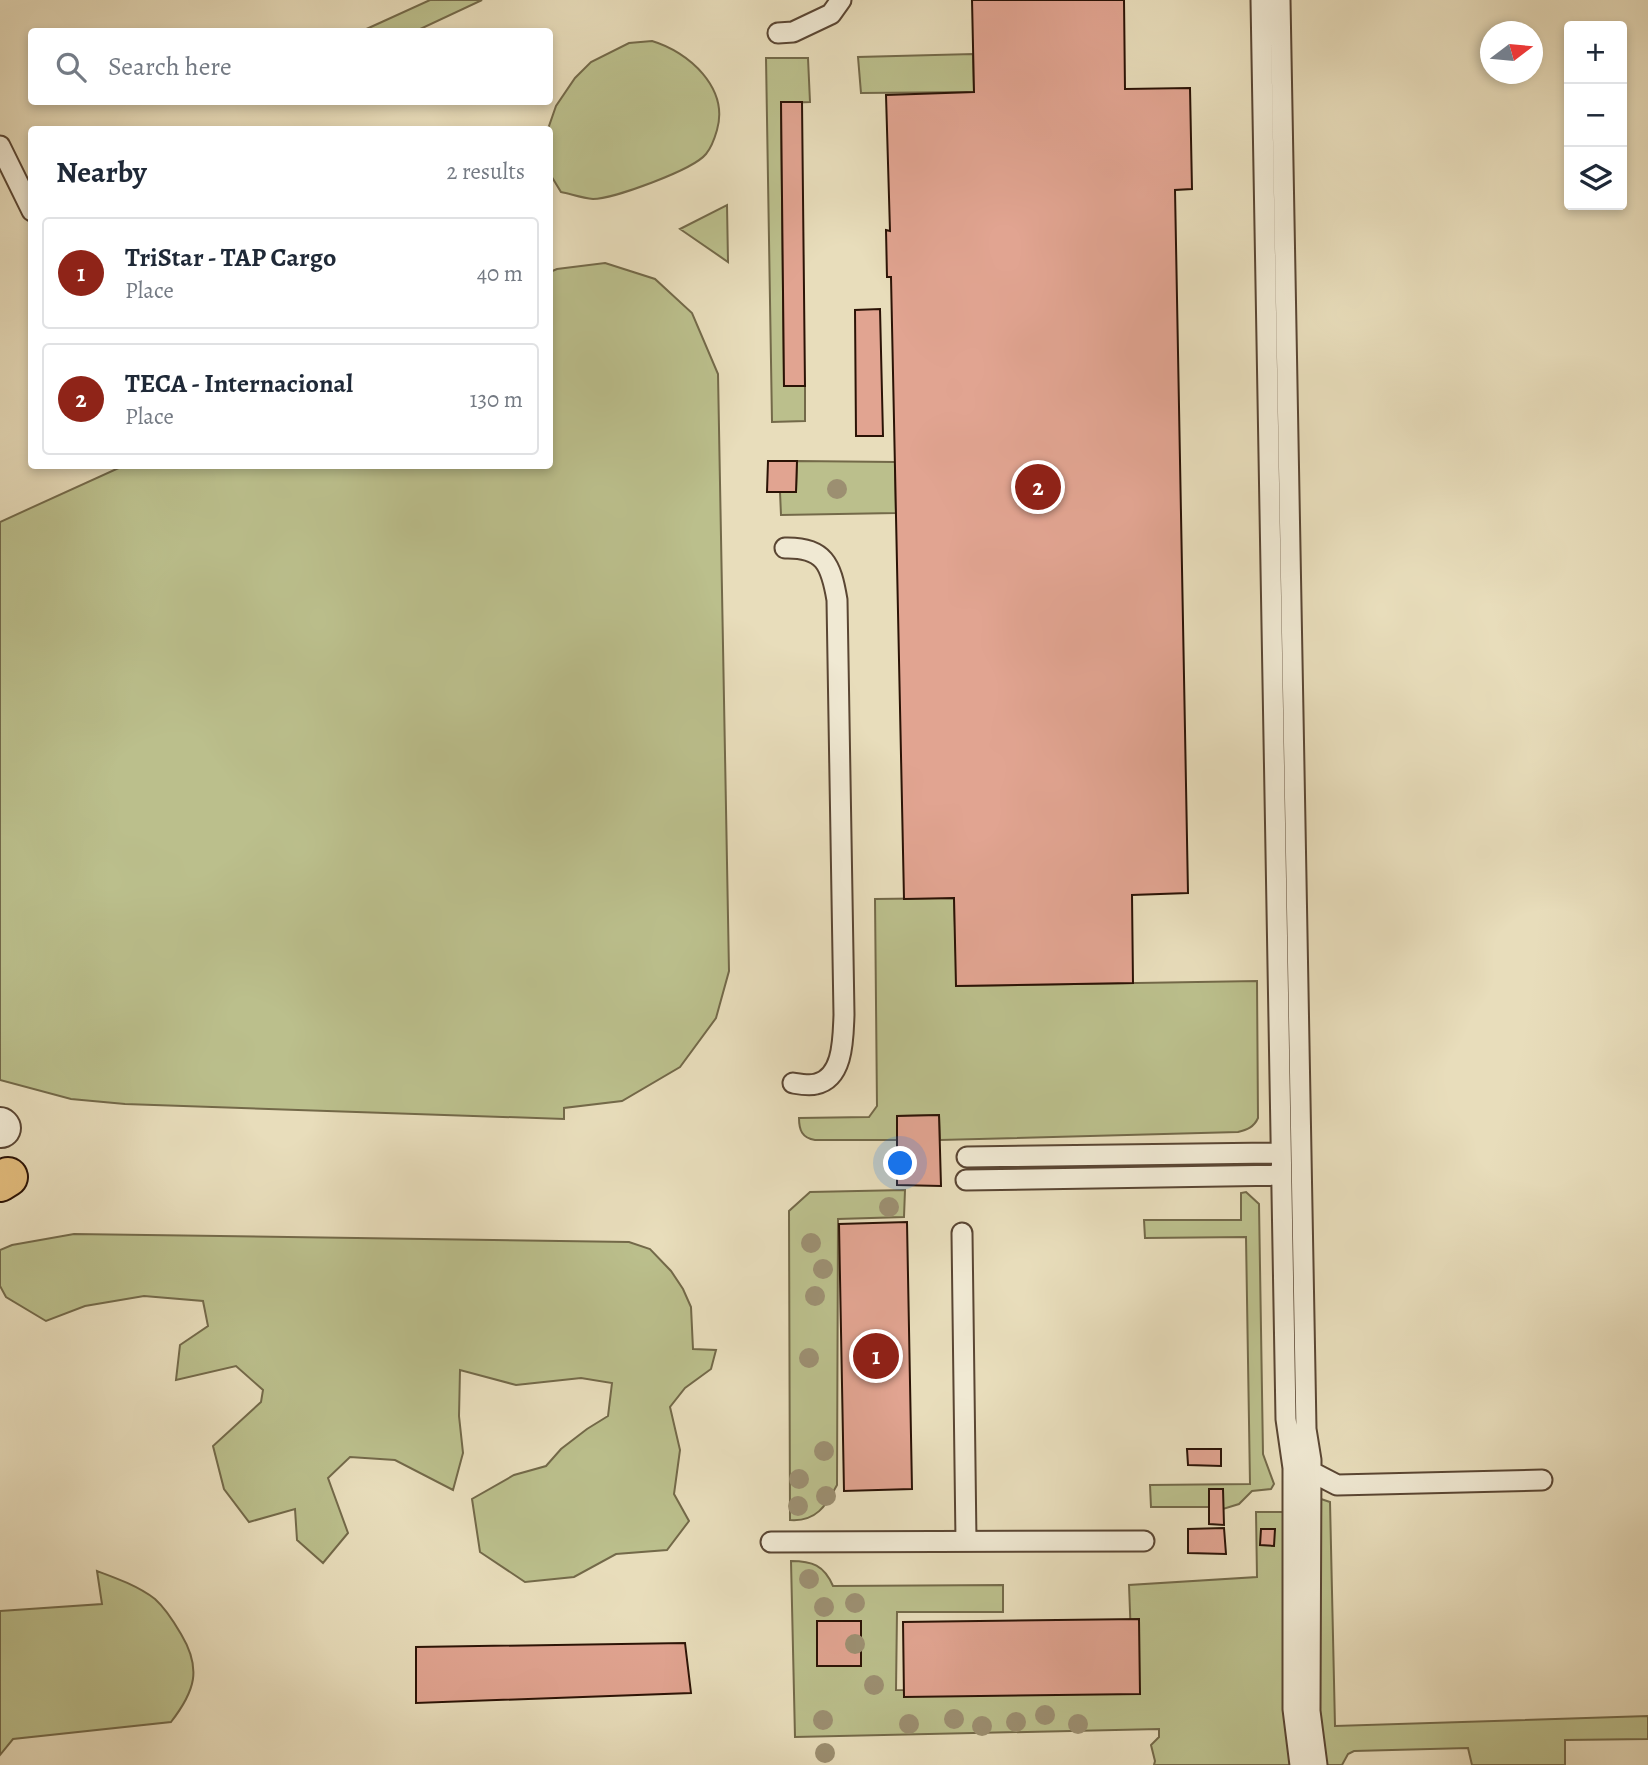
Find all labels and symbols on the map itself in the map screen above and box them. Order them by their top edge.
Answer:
north arrow [1480,21,1543,84]
pin: 2 [1015,461,1061,513]
your location [883,1146,917,1180]
pin: 1 [853,1330,899,1382]

